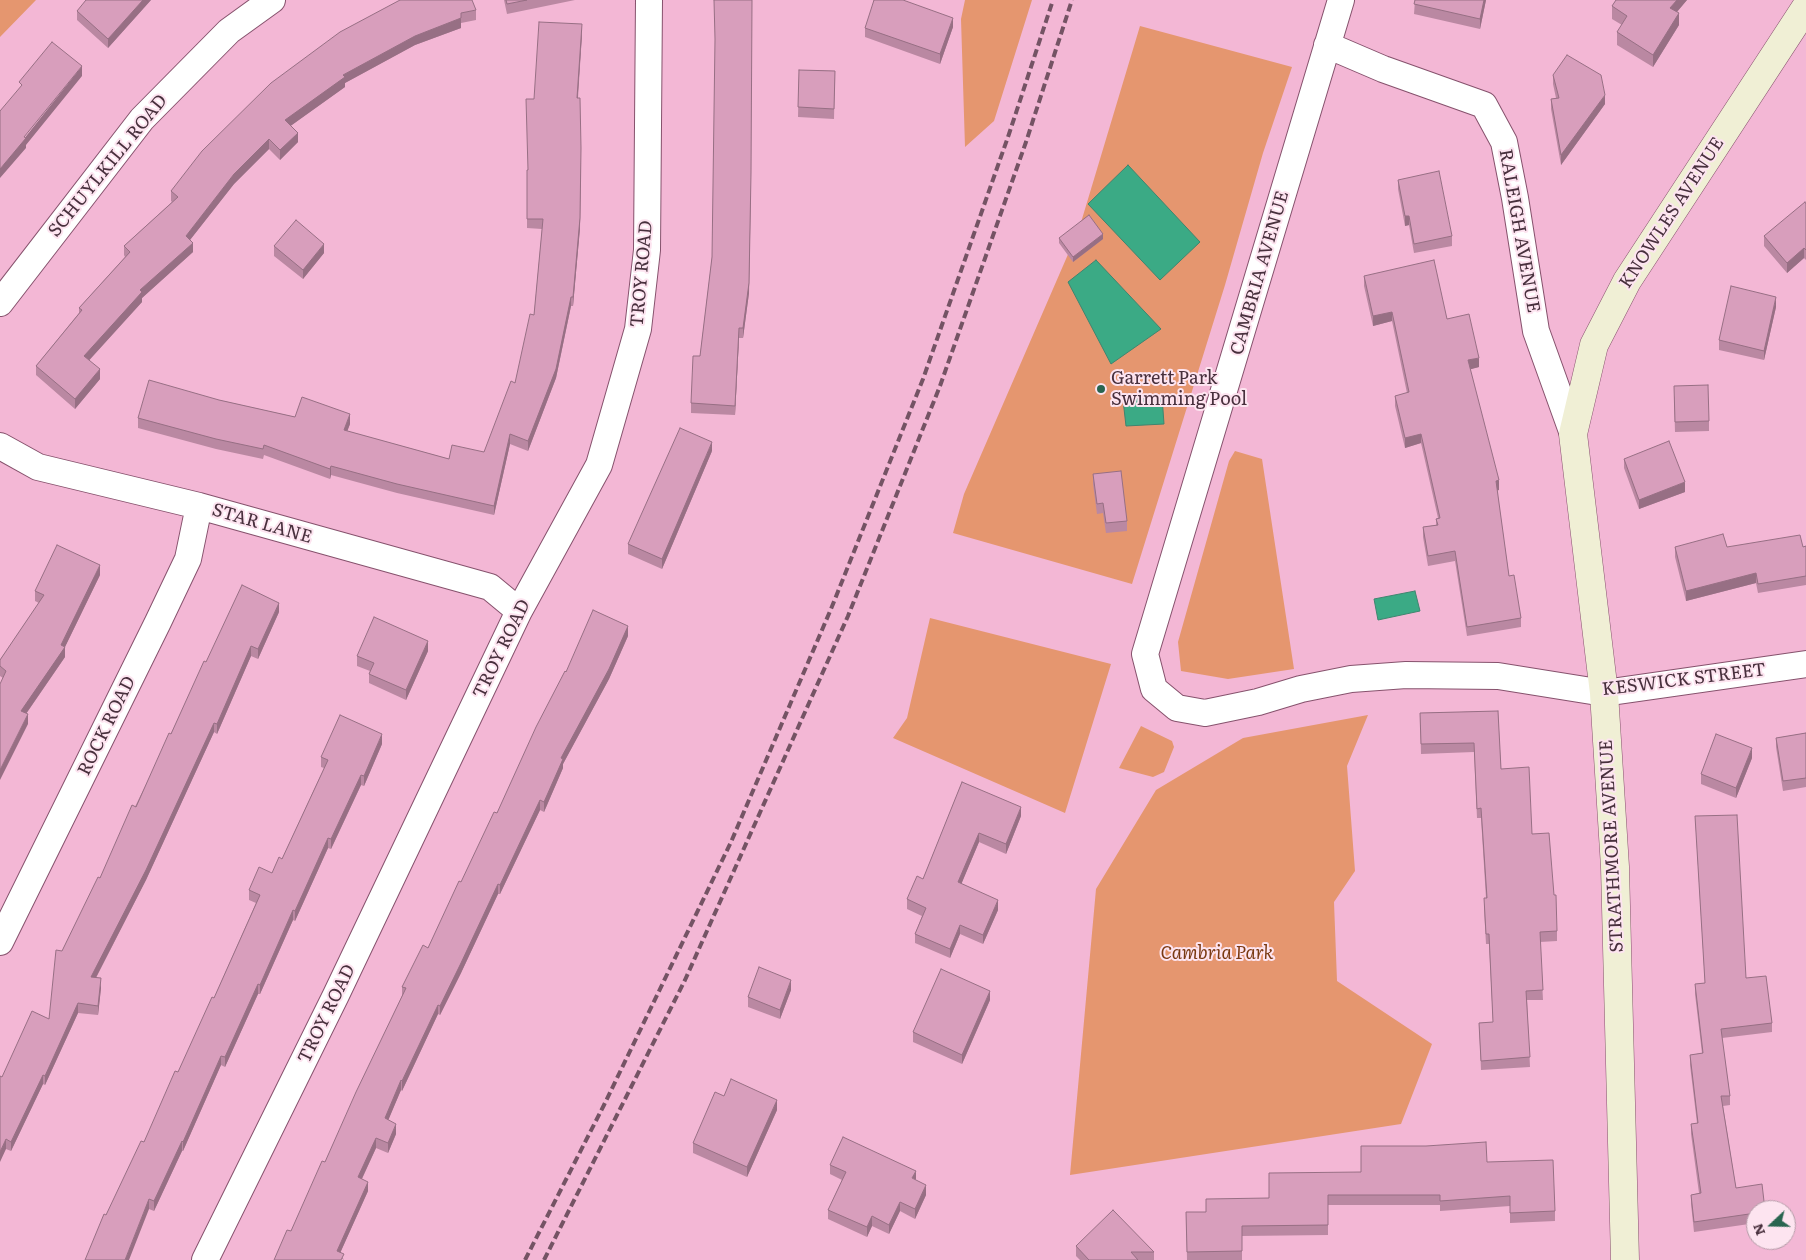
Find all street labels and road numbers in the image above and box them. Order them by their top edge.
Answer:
street label: SCHUYLKILL ROAD [44,90,172,242]
street label: KNOWLES AVENUE [1615,133,1729,293]
street label: RALEIGH AVENUE [1494,147,1544,315]
street label: CAMBRIA AVENUE [1226,188,1294,358]
street label: TROY ROAD [627,220,657,328]
street label: STAR LANE [210,499,314,549]
street label: TROY ROAD [469,596,535,702]
street label: KESWICK STREET [1601,659,1767,701]
street label: ROCK ROAD [74,673,140,779]
street label: STRATHMORE AVENUE [1596,739,1628,953]
street label: TROY ROAD [294,961,360,1067]

